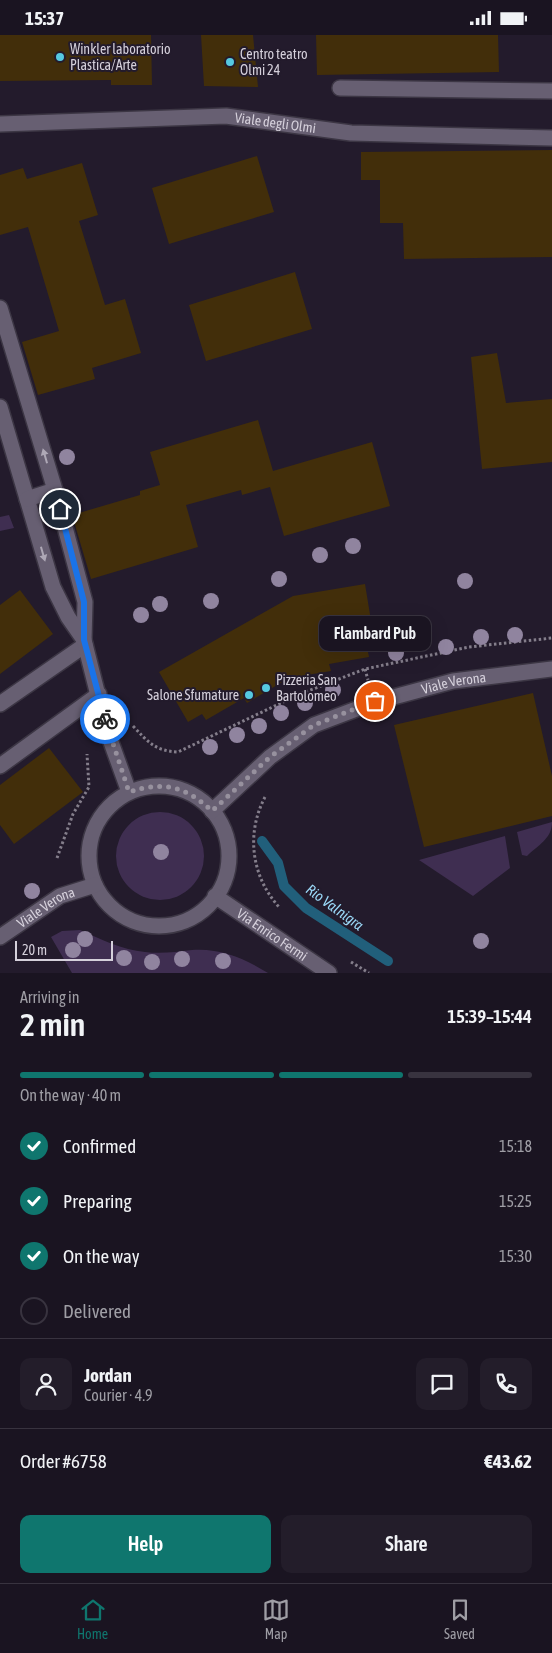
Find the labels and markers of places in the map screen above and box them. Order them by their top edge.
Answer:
place label: Winkler laboratorio Plastica/Arte [70,41,171,73]
place label: Centro teatro Olmi 24 [240,46,308,78]
marker: Winkler laboratorio Plastica/Arte [54,51,66,63]
marker: Centro teatro Olmi 24 [224,56,236,68]
pin [39,488,81,530]
callout: Flambard Pub [319,616,431,651]
place label: Pizzeria San Bartolomeo [276,672,337,704]
pin [354,680,396,722]
marker: Pizzeria San Bartolomeo [260,682,272,694]
place label: Salone Sfumature [147,687,239,703]
marker: Salone Sfumature [243,689,255,701]

